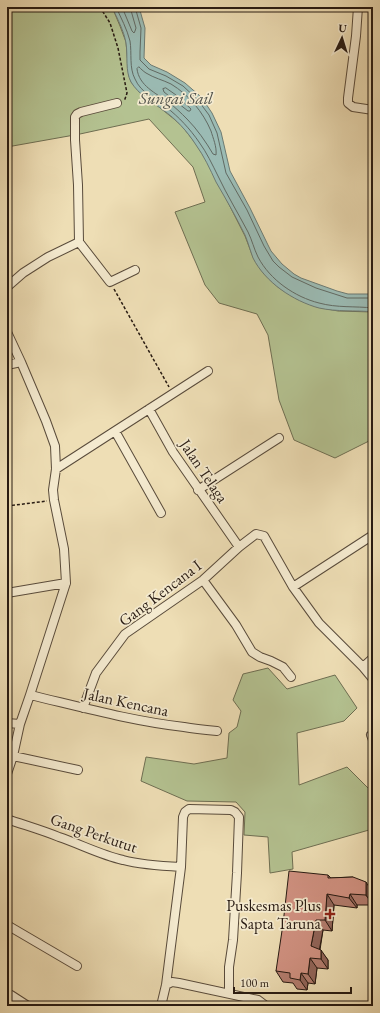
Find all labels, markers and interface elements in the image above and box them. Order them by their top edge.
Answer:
north arrow [322,18,362,58]
text: U [338,21,348,35]
water label: Sungai Sail [138,87,214,109]
street label: Jalan Telaga [174,433,233,507]
street label: Gang Kencana I [114,555,206,631]
street label: Jalan Kencana [79,682,171,721]
street label: Gang Perkutut [48,808,140,858]
place label: Puskesmas Plus Sapta Taruna [226,895,322,934]
marker: Puskesmas Plus Sapta Taruna [324,908,336,920]
scale bar [234,969,351,995]
text: 100 m [240,975,270,991]

